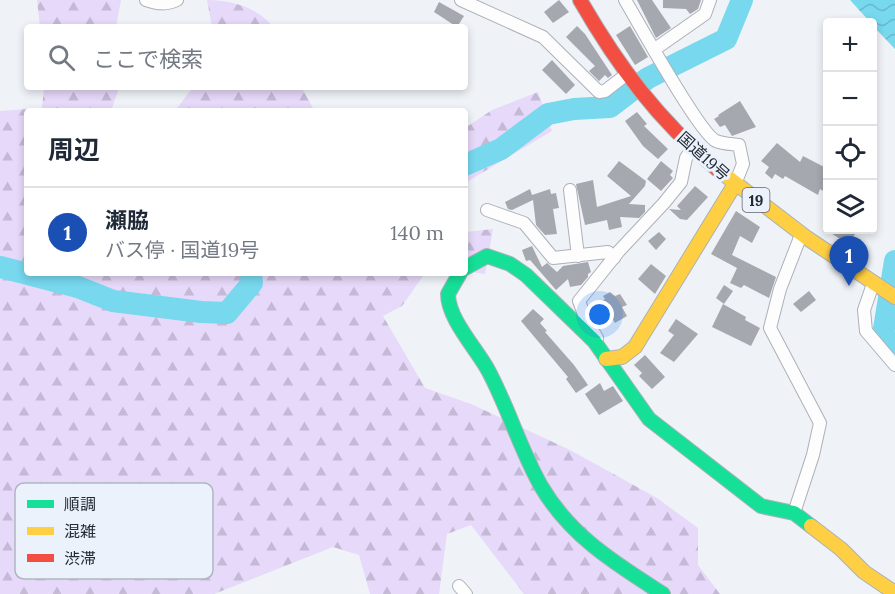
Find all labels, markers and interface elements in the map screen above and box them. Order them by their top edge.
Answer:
map controls [823,18,877,234]
button: + [823,18,877,72]
search box [24,24,468,90]
icon: search [45,41,78,74]
text: ここで検索 [93,45,203,73]
button: − [823,72,877,126]
button: locate [823,126,877,180]
street label: 国道19号 [674,127,734,185]
text: 周辺 [48,133,100,166]
button: layers [823,180,877,234]
road number: 19 [742,188,770,212]
text: 瀬脇 [105,206,149,234]
text: 1 [63,220,72,245]
text: 140 m [390,220,444,245]
pin: 1 [830,236,868,286]
text: バス停 · 国道19号 [105,237,259,262]
your location [585,300,614,329]
legend [15,483,213,579]
text: 順調 [64,494,96,514]
text: 混雑 [64,521,96,541]
text: 渋滞 [64,548,96,568]

